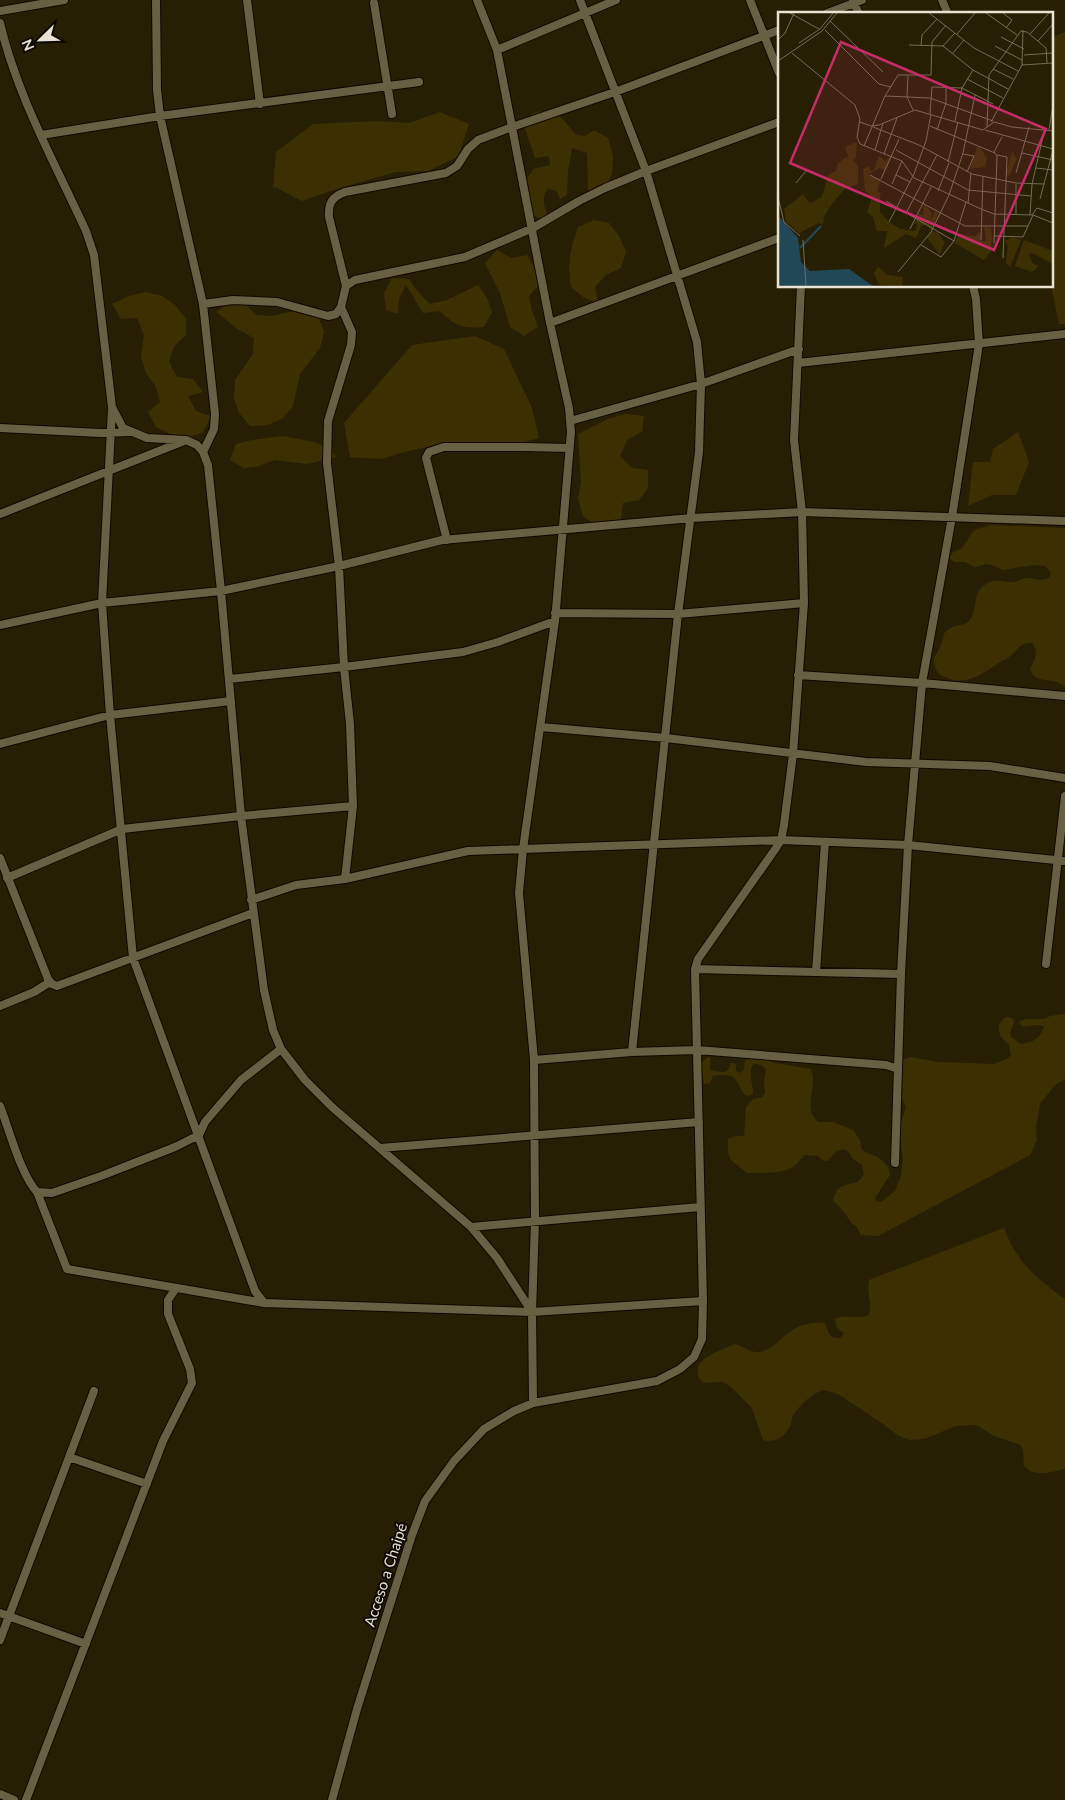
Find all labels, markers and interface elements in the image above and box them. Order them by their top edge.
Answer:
inset map [778,12,1052,288]
north arrow [15,15,65,65]
text: N [18,37,38,54]
street label: Acceso a Chaipé [360,1521,410,1629]

